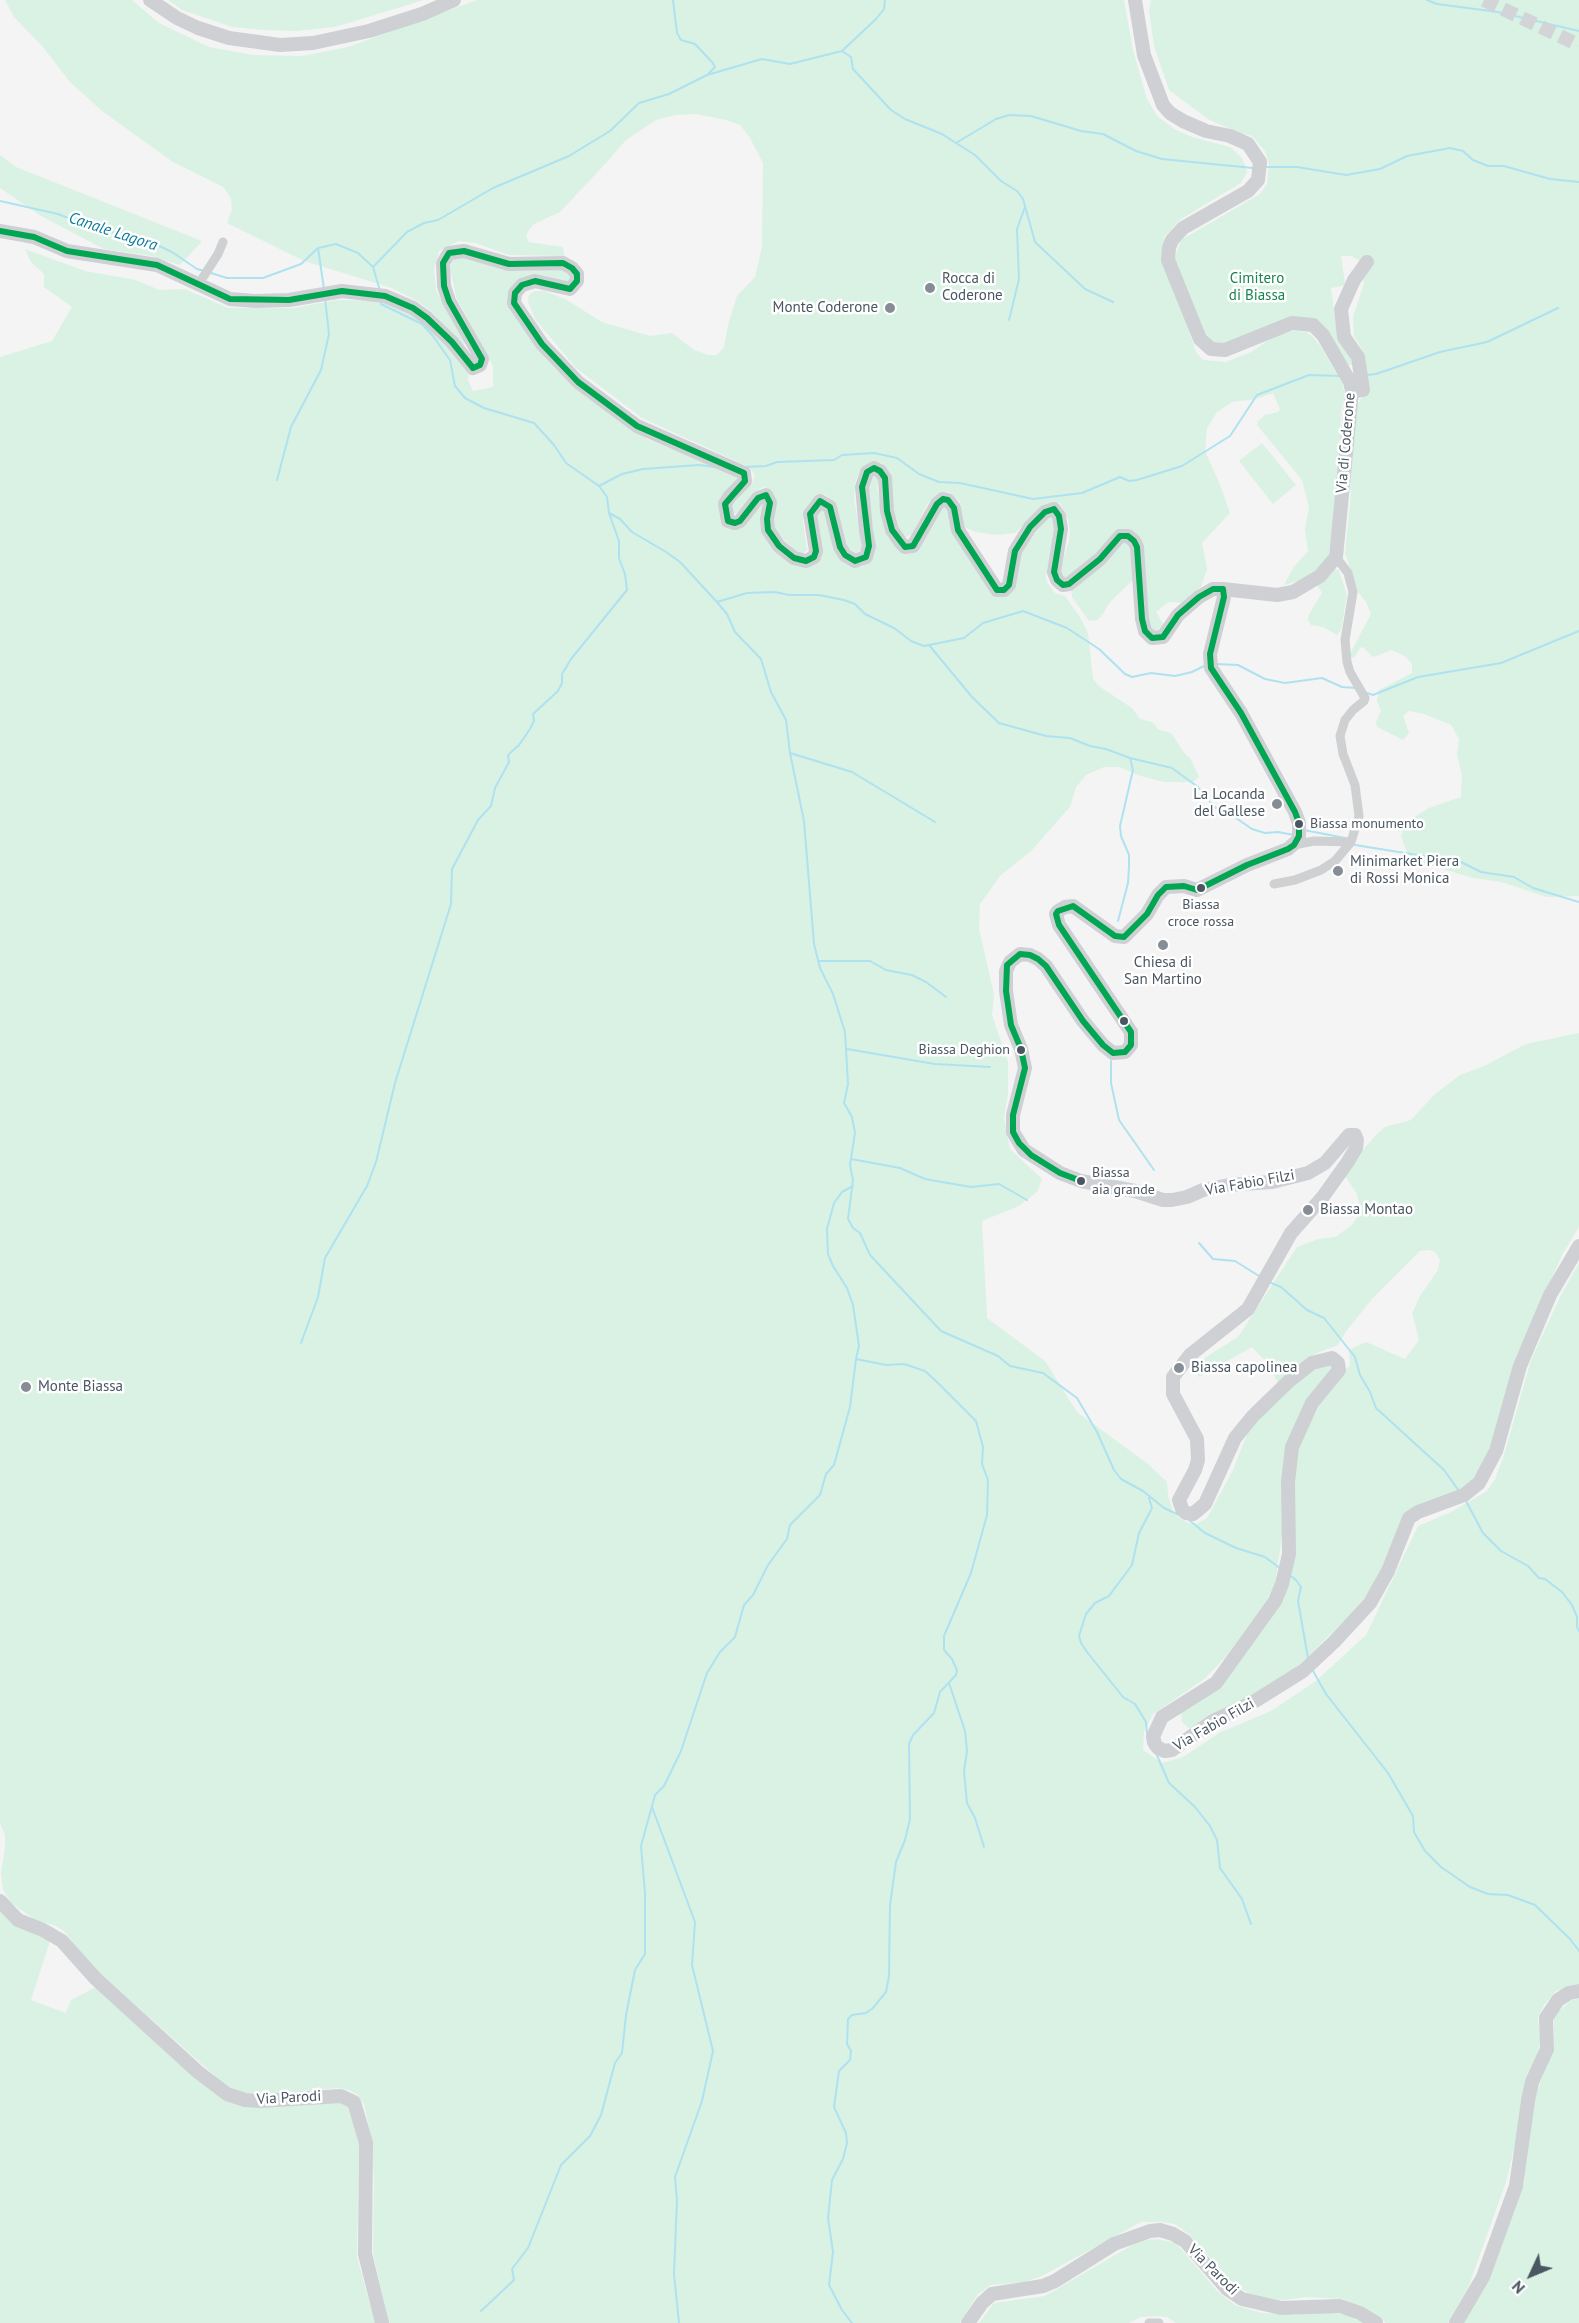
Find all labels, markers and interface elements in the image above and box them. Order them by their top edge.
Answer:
water label: Canale Lagora [66,209,160,255]
place label: Rocca di Coderone [942,270,1003,305]
park label: Cimitero di Biassa [1229,270,1285,305]
marker: Rocca di Coderone [923,281,937,295]
place label: Monte Coderone [773,299,878,317]
marker: Monte Coderone [883,301,897,315]
street label: Via di Coderone [1333,392,1359,494]
place label: La Locanda del Gallese [1193,786,1265,821]
marker: La Locanda del Gallese [1270,797,1284,811]
place label: Biassa monumento [1310,816,1424,832]
marker: Biassa monumento [1293,818,1305,830]
place label: Minimarket Piera di Rossi Monica [1350,853,1459,888]
marker: Minimarket Piera di Rossi Monica [1331,864,1345,878]
marker: Biassa croce rossa [1195,882,1207,894]
place label: Biassa croce rossa [1168,897,1234,930]
marker: Chiesa di San Martino [1156,938,1170,952]
place label: Chiesa di San Martino [1124,954,1202,989]
unlabelled marker [1118,1015,1130,1027]
place label: Biassa Deghion [918,1042,1010,1058]
marker: Biassa Deghion [1015,1044,1027,1056]
place label: Biassa aia grande [1092,1165,1155,1198]
street label: Via Fabio Filzi [1204,1166,1296,1200]
marker: Biassa aia grande [1075,1175,1087,1187]
place label: Biassa Montao [1320,1201,1413,1219]
marker: Biassa Montao [1301,1203,1315,1217]
place label: Biassa capolinea [1191,1359,1297,1377]
marker: Biassa capolinea [1172,1361,1186,1375]
place label: Monte Biassa [38,1378,123,1396]
marker: Monte Biassa [19,1380,33,1394]
street label: Via Fabio Filzi [1170,1695,1258,1755]
street label: Via Parodi [256,2087,322,2109]
street label: Via Parodi [1184,2241,1242,2299]
north arrow [1501,2245,1561,2305]
text: N [1507,2277,1529,2298]

